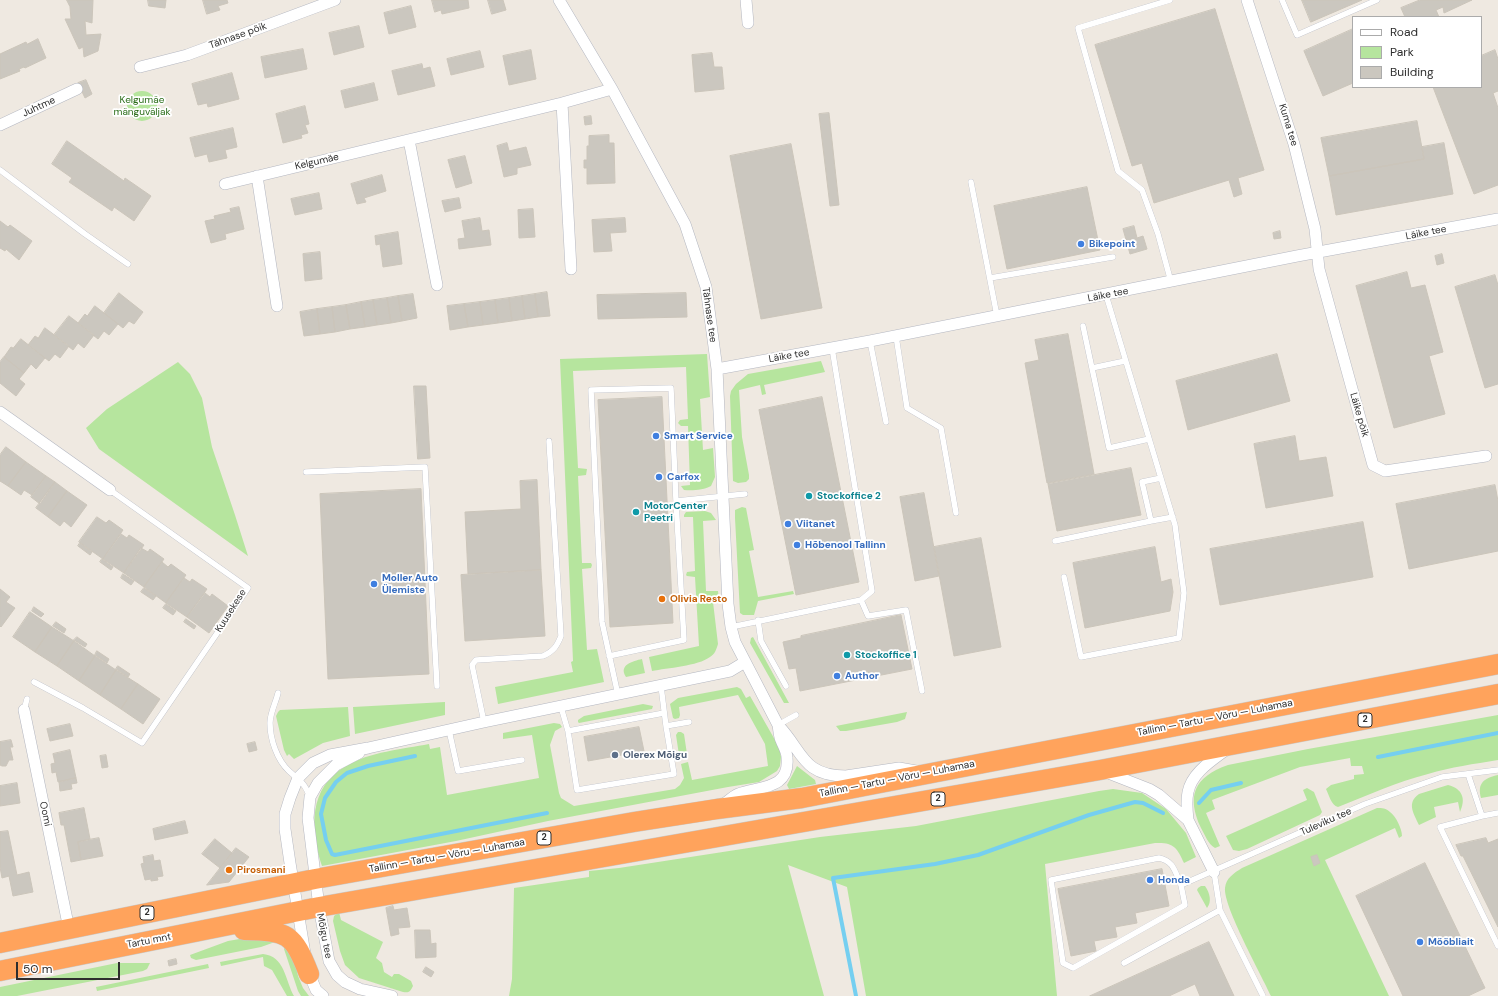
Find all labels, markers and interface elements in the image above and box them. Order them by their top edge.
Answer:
legend [1352,16,1482,88]
street label: Tähnase põik [208,20,268,52]
text: Road [1390,24,1418,40]
text: Park [1390,44,1414,60]
text: Building [1390,64,1434,80]
street label: Juhtme [21,94,57,120]
park label: Kelgumäe mänguväljak [114,94,170,118]
street label: Kuma tee [1276,102,1300,148]
street label: Kelgumäe [294,151,340,173]
street label: Läike tee [1405,223,1447,243]
place label: Bikepoint [1089,238,1135,250]
marker: Bikepoint [1076,239,1086,249]
street label: Läike tee [1087,285,1129,305]
street label: Tähnase tee [699,287,719,343]
street label: Läike tee [768,347,810,365]
street label: Läike põik [1347,391,1371,439]
place label: Smart Service [664,430,733,442]
marker: Smart Service [651,431,661,441]
place label: Carfox [667,471,699,483]
marker: Carfox [654,472,664,482]
place label: Stockoffice 2 [817,490,881,502]
marker: Stockoffice 2 [804,491,814,501]
place label: MotorCenter Peetri [644,500,707,524]
marker: MotorCenter Peetri [631,507,641,517]
place label: Viitanet [796,518,835,530]
marker: Viitanet [783,519,793,529]
place label: Hõbenool Tallinn [805,539,886,551]
marker: Hõbenool Tallinn [792,540,802,550]
place label: Moller Auto Ülemiste [382,572,438,596]
marker: Moller Auto Ülemiste [369,579,379,589]
street label: Kuusekese [213,587,249,635]
place label: Olivia Resto [670,593,727,605]
marker: Olivia Resto [657,594,667,604]
place label: Stockoffice 1 [855,649,917,661]
marker: Stockoffice 1 [842,650,852,660]
place label: Author [845,670,879,682]
marker: Author [832,671,842,681]
street label: Tallinn — Tartu — Võru — Luhamaa [1136,697,1294,739]
road number: 2 [1358,713,1372,727]
place label: Olerex Mõigu [623,749,687,761]
marker: Olerex Mõigu [610,750,620,760]
street label: Tallinn — Tartu — Võru — Luhamaa [818,758,976,800]
road number: 2 [931,792,945,806]
street label: Oomi [37,801,53,827]
street label: Tuleviku tee [1299,805,1353,839]
road number: 2 [537,831,551,845]
street label: Tallinn — Tartu — Võru — Luhamaa [368,836,526,876]
place label: Pirosmani [237,864,285,876]
marker: Pirosmani [224,865,234,875]
place label: Honda [1158,874,1190,886]
marker: Honda [1145,875,1155,885]
road number: 2 [140,906,154,920]
street label: Mõigu tee [314,912,334,960]
street label: Tartu mnt [126,931,172,951]
place label: Mööbliait [1428,936,1474,948]
marker: Mööbliait [1415,937,1425,947]
scale bar [18,954,122,980]
text: 50 m [23,961,52,977]

